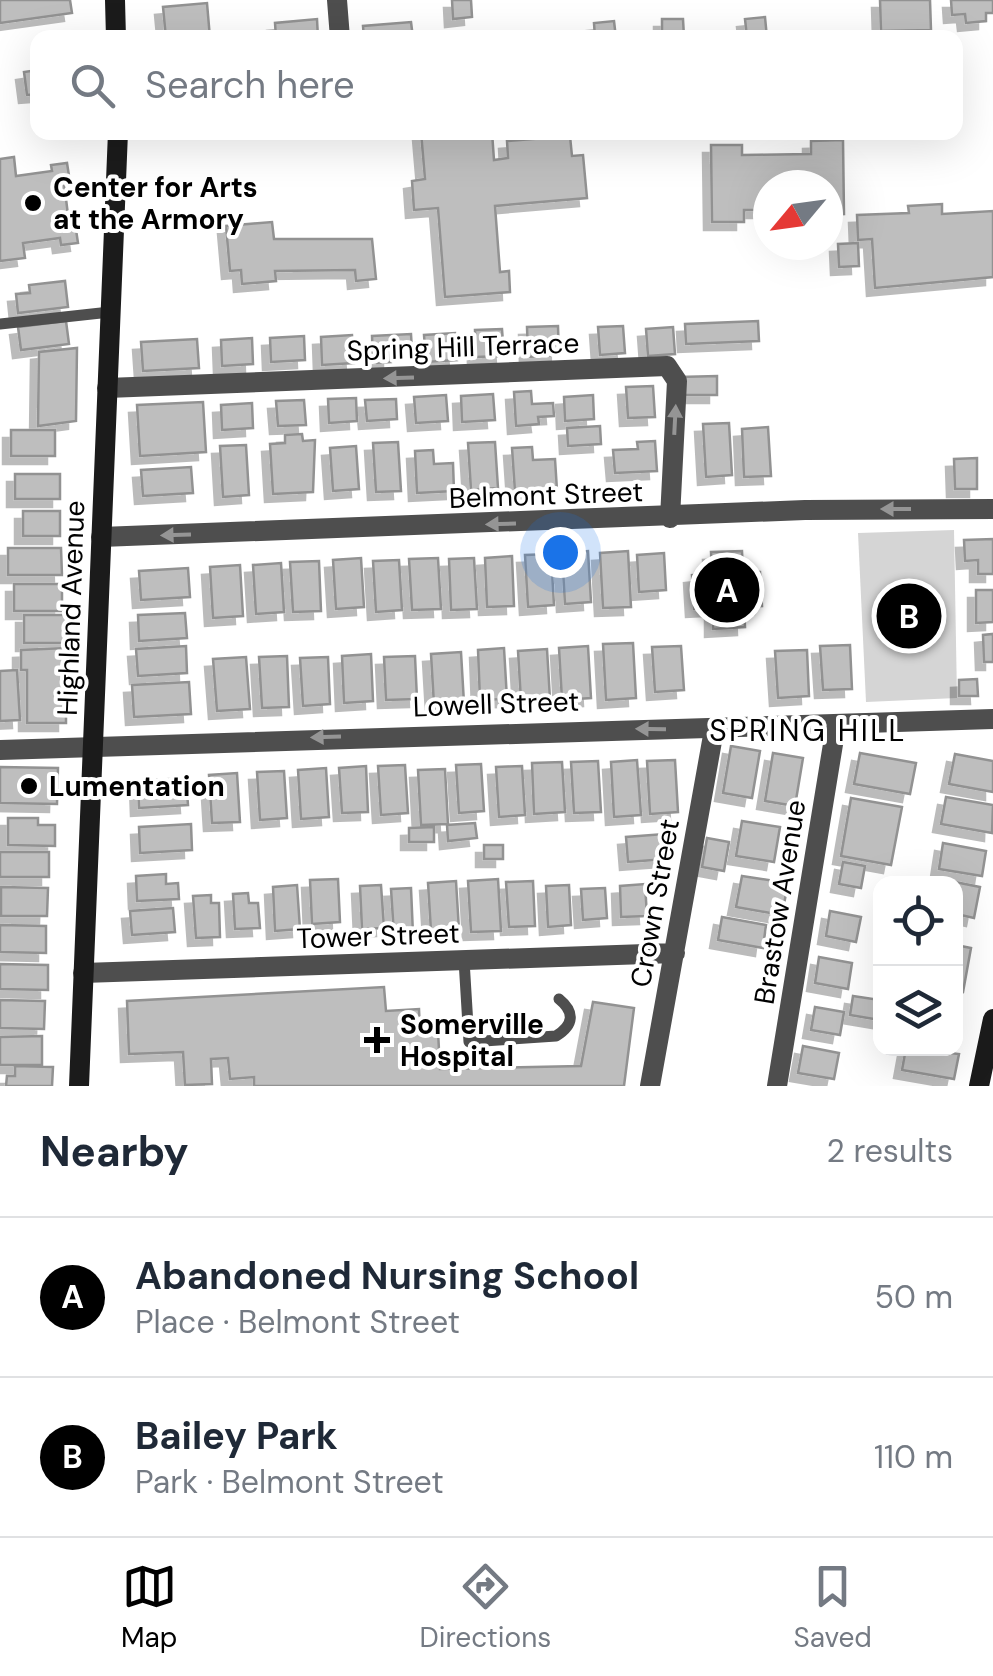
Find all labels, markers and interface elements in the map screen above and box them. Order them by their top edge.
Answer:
search box [30,30,963,140]
icon: search [65,58,120,113]
text: Search here [145,60,355,110]
place label: Center for Arts at the Armory [53,169,258,238]
north arrow [753,170,843,260]
marker: Center for Arts at the Armory [22,192,44,214]
street label: Spring Hill Terrace [346,324,580,370]
one-way arrow [383,370,415,386]
one-way arrow [667,404,683,436]
street label: Belmont Street [448,473,644,517]
street label: Highland Avenue [49,500,93,716]
one-way arrow [879,501,911,517]
one-way arrow [484,517,516,533]
one-way arrow [160,527,192,543]
your location [535,527,586,578]
pin: A [694,552,760,628]
pin: B [876,578,942,654]
street label: Lowell Street [412,683,580,725]
district label: SPRING HILL [709,711,907,750]
one-way arrow [634,721,666,737]
one-way arrow [309,729,341,745]
place label: Lumentation [49,768,225,805]
marker: Lumentation [18,775,40,797]
street label: Brastow Avenue [746,797,814,1007]
street label: Crown Street [622,816,688,990]
map controls [873,876,963,1056]
button: locate [873,876,963,966]
street label: Tower Street [296,915,460,957]
button: layers [873,966,963,1056]
place label: Somerville Hospital [400,1006,544,1075]
marker: Somerville Hospital [364,1027,390,1053]
text: Nearby [40,1124,189,1179]
text: 2 results [827,1130,953,1172]
text: Abandoned Nursing School [135,1251,639,1301]
text: A [61,1276,84,1318]
text: 50 m [875,1276,953,1318]
text: Place · Belmont Street [135,1301,460,1343]
text: Bailey Park [135,1411,338,1461]
text: B [62,1436,83,1478]
text: 110 m [874,1436,953,1478]
text: Park · Belmont Street [135,1461,444,1503]
tab: Map [121,1559,177,1656]
tab: Directions [420,1559,551,1656]
tab: Saved [793,1559,872,1656]

